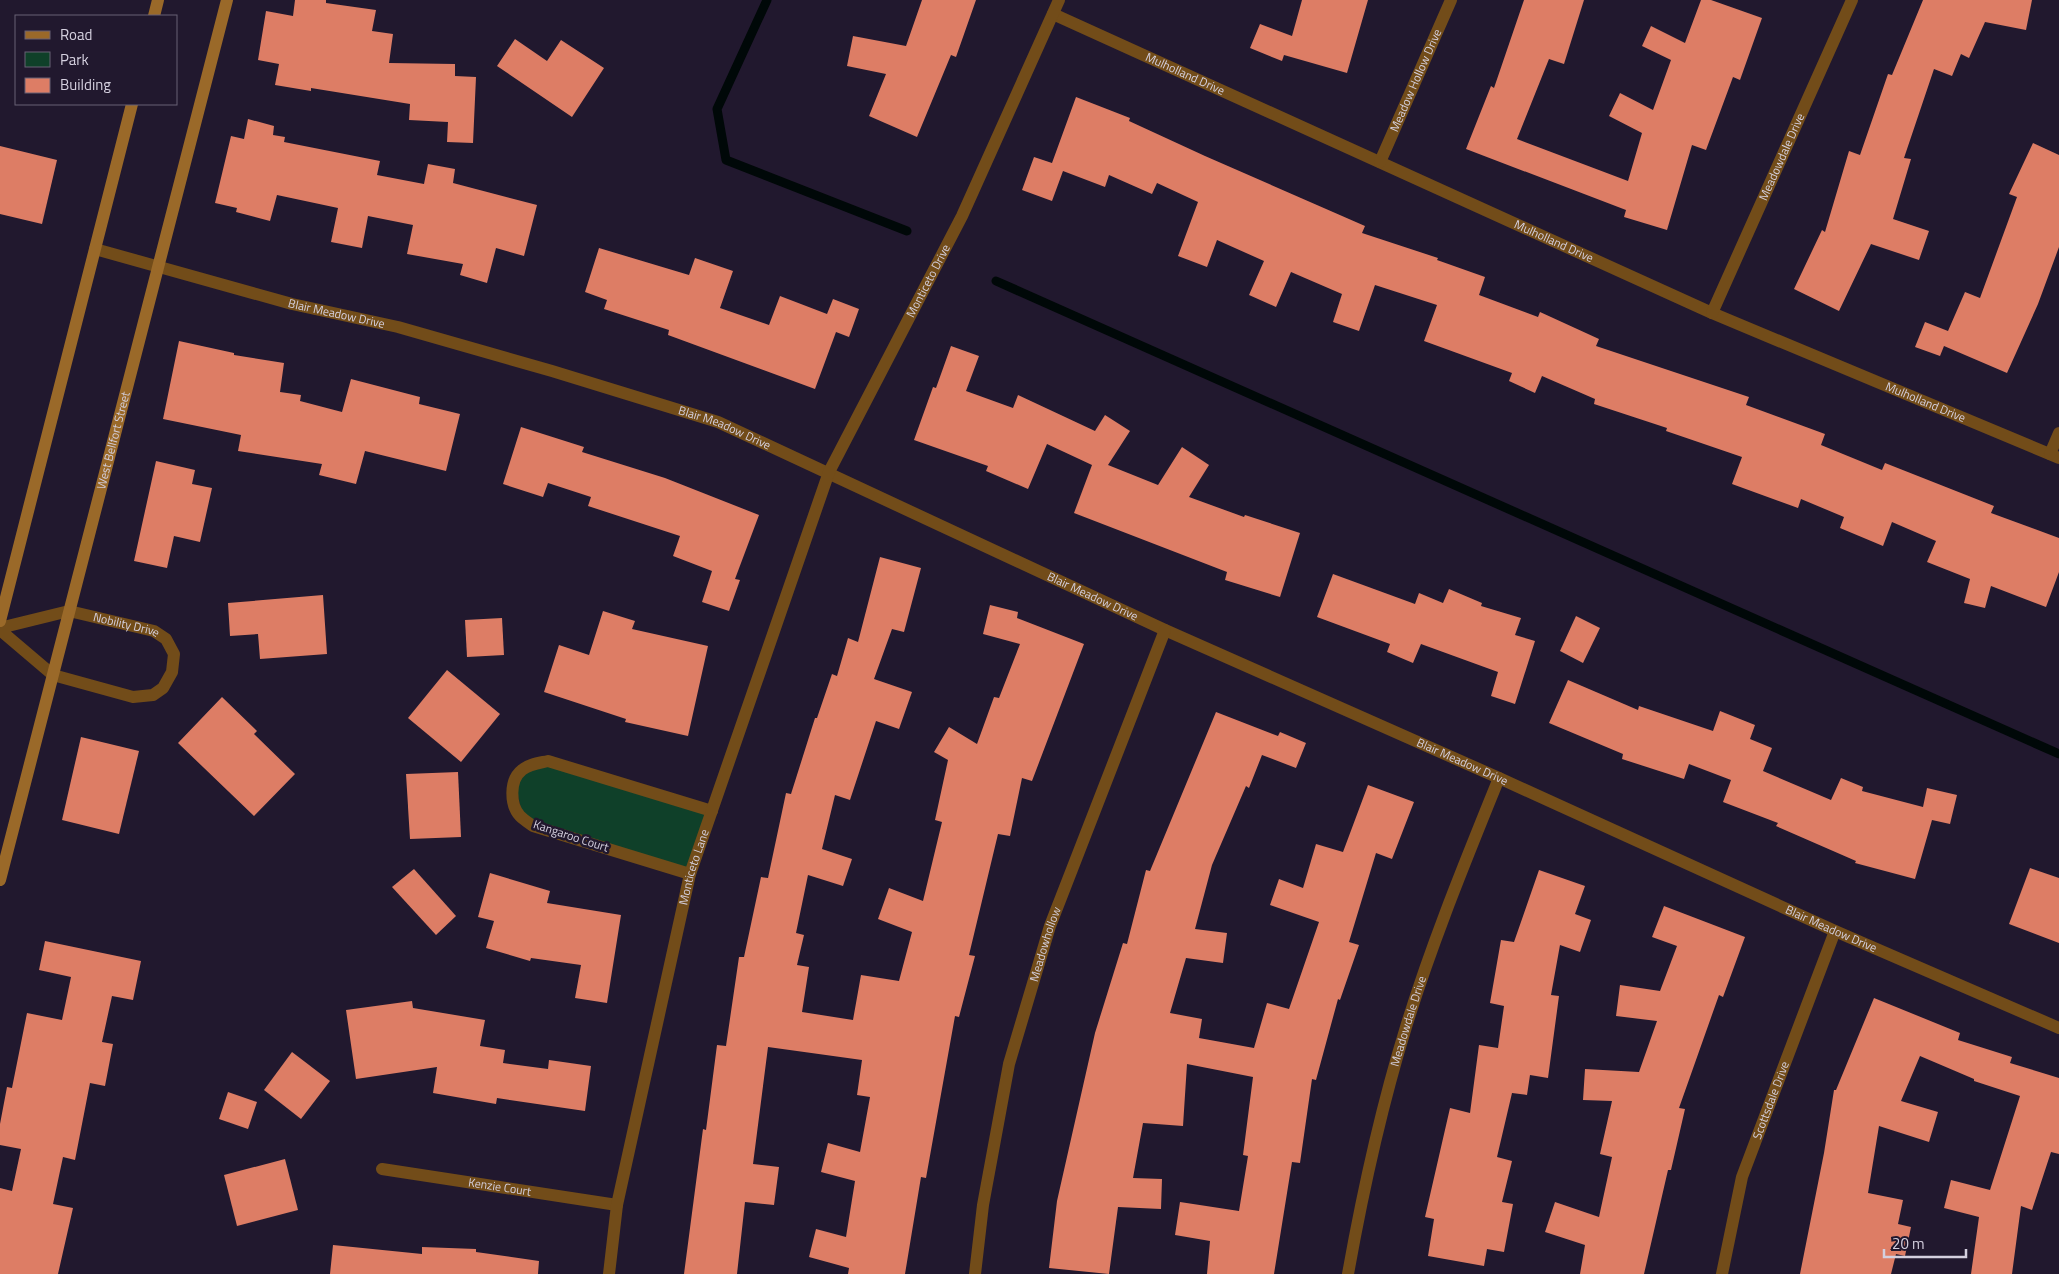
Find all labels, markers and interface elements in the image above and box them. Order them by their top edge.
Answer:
legend [15,15,178,105]
text: Road [60,23,92,46]
street label: Meadow Hollow Drive [1384,26,1446,135]
street label: Mulholland Drive [1142,47,1228,100]
text: Park [60,48,89,71]
text: Building [60,73,111,96]
street label: Meadowdale Drive [1754,110,1809,203]
street label: Mulholland Drive [1511,215,1597,267]
street label: Monticeto Drive [901,241,955,321]
street label: Blair Meadow Drive [286,293,387,333]
street label: Mulholland Drive [1883,377,1969,427]
street label: West Bellfort Street [91,389,135,491]
street label: Blair Meadow Drive [676,400,774,454]
street label: Blair Meadow Drive [1044,566,1141,625]
street label: Nobility Drive [91,607,164,642]
street label: Blair Meadow Drive [1414,733,1511,790]
street label: Kangaroo Court [531,814,612,857]
street label: Monticeto Lane [673,827,714,907]
street label: Blair Meadow Drive [1782,900,1880,957]
street label: Meadowhollow [1024,904,1066,984]
street label: Meadowdale Drive [1385,973,1431,1069]
street label: Scottsdale Drive [1747,1058,1794,1142]
street label: Kenzie Court [467,1172,533,1201]
scale bar [1884,1226,1966,1258]
text: 20 m [1892,1232,1925,1255]

